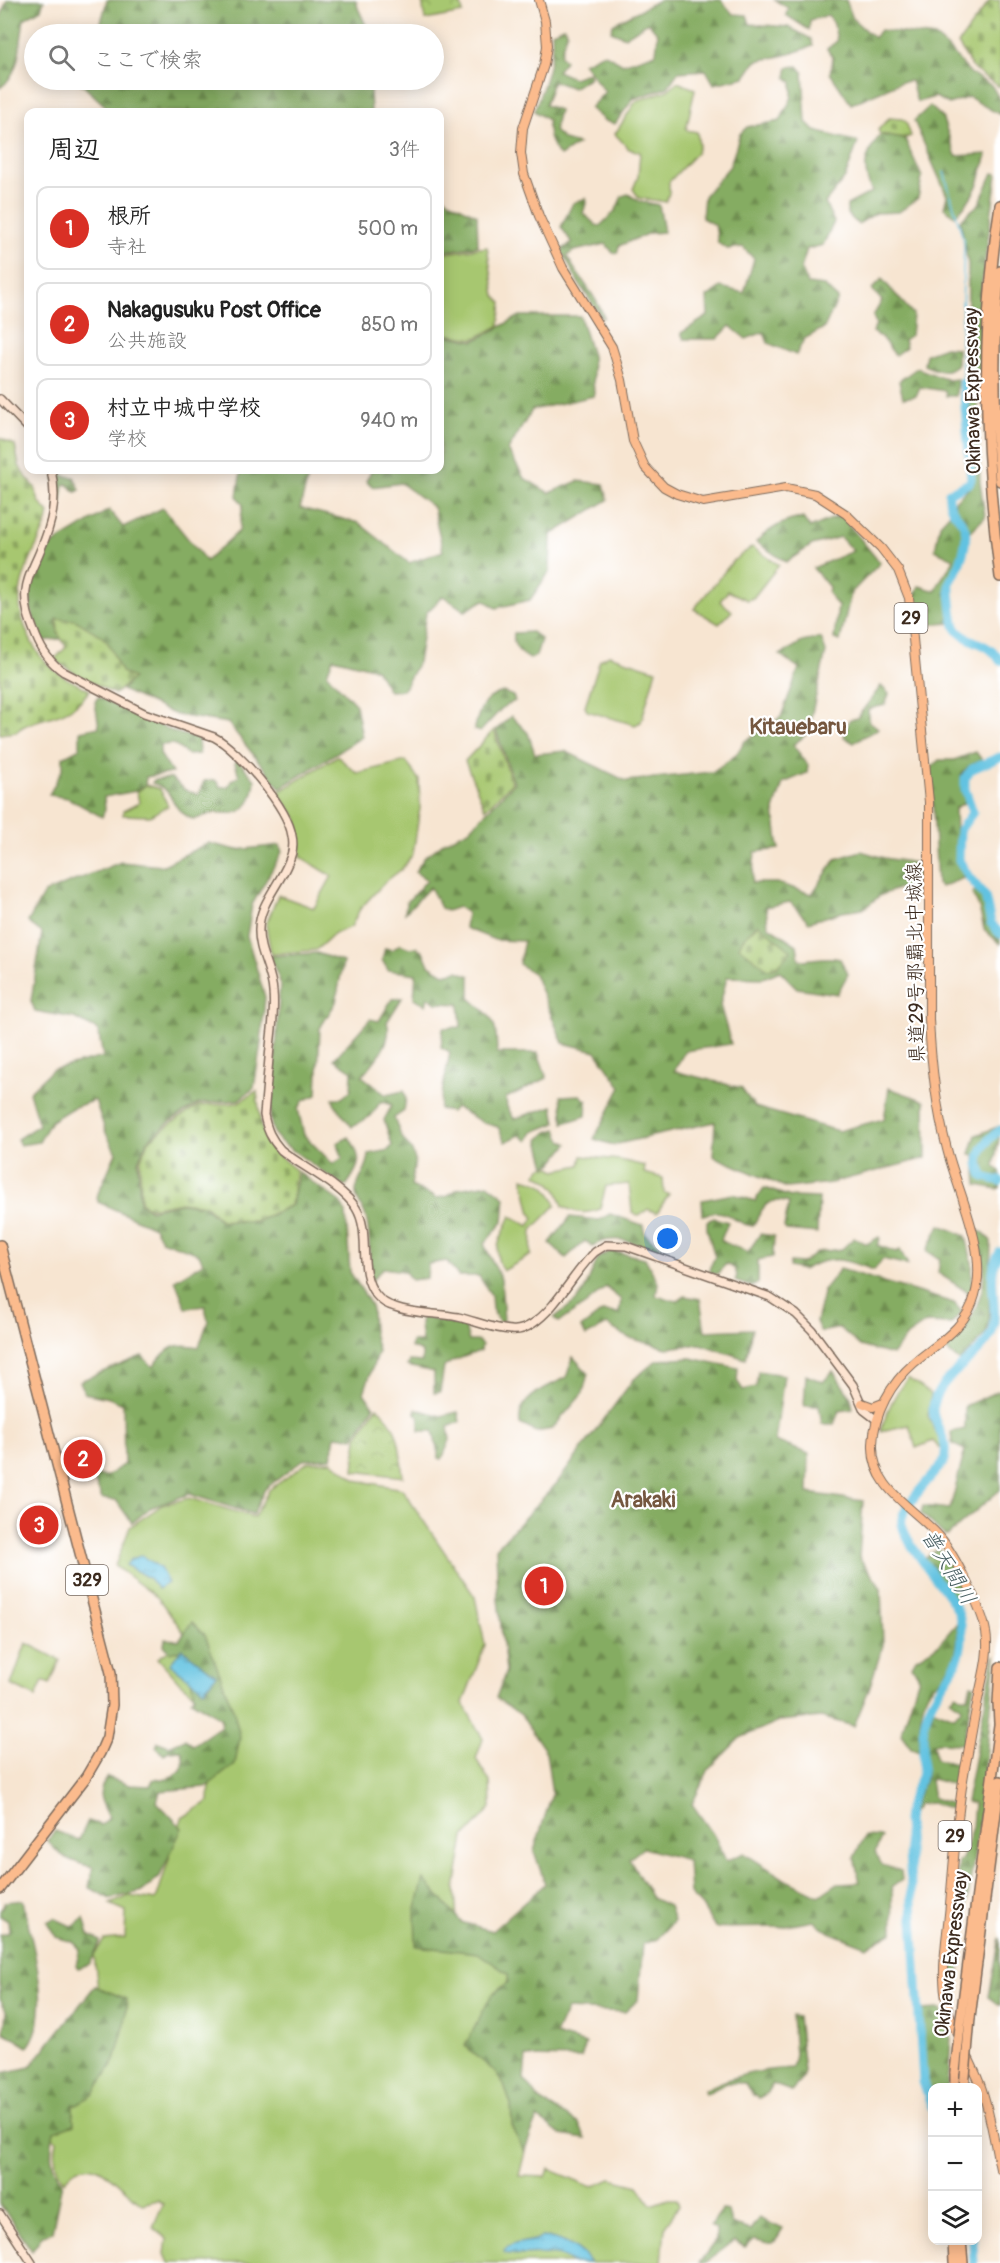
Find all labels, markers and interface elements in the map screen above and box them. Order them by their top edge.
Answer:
search box [24,24,444,90]
icon: search [45,41,78,74]
text: ここで検索 [93,46,203,74]
text: 周辺 [48,134,100,166]
text: 3件 [389,137,420,162]
text: 根所 [107,202,151,230]
text: 1 [66,216,73,241]
text: 500 m [358,216,418,241]
text: 寺社 [107,234,147,259]
text: Nakagusuku Post Office [107,296,321,324]
street label: Okinawa Expressway [959,307,986,475]
text: 2 [64,312,75,337]
text: 850 m [361,312,418,337]
text: 公共施設 [107,328,187,353]
text: 村立中城中学校 [107,394,261,422]
text: 3 [64,408,75,433]
text: 940 m [360,408,418,433]
text: 学校 [107,426,147,451]
road number: 29 [894,603,928,633]
district label: Kitauebaru [749,713,847,741]
street label: 県道29号那覇北中城線 [901,862,930,1064]
your location [653,1224,682,1253]
pin: 2 [64,1436,103,1482]
district label: Arakaki [611,1486,676,1514]
pin: 3 [20,1502,58,1547]
water label: 普天間川 [915,1524,982,1610]
pin: 1 [524,1564,564,1608]
road number: 329 [66,1565,108,1595]
road number: 29 [938,1821,972,1851]
street label: Okinawa Expressway [929,1869,974,2038]
map controls [928,2083,982,2245]
button: + [928,2083,982,2137]
button: − [928,2137,982,2191]
button: layers [928,2191,982,2245]

